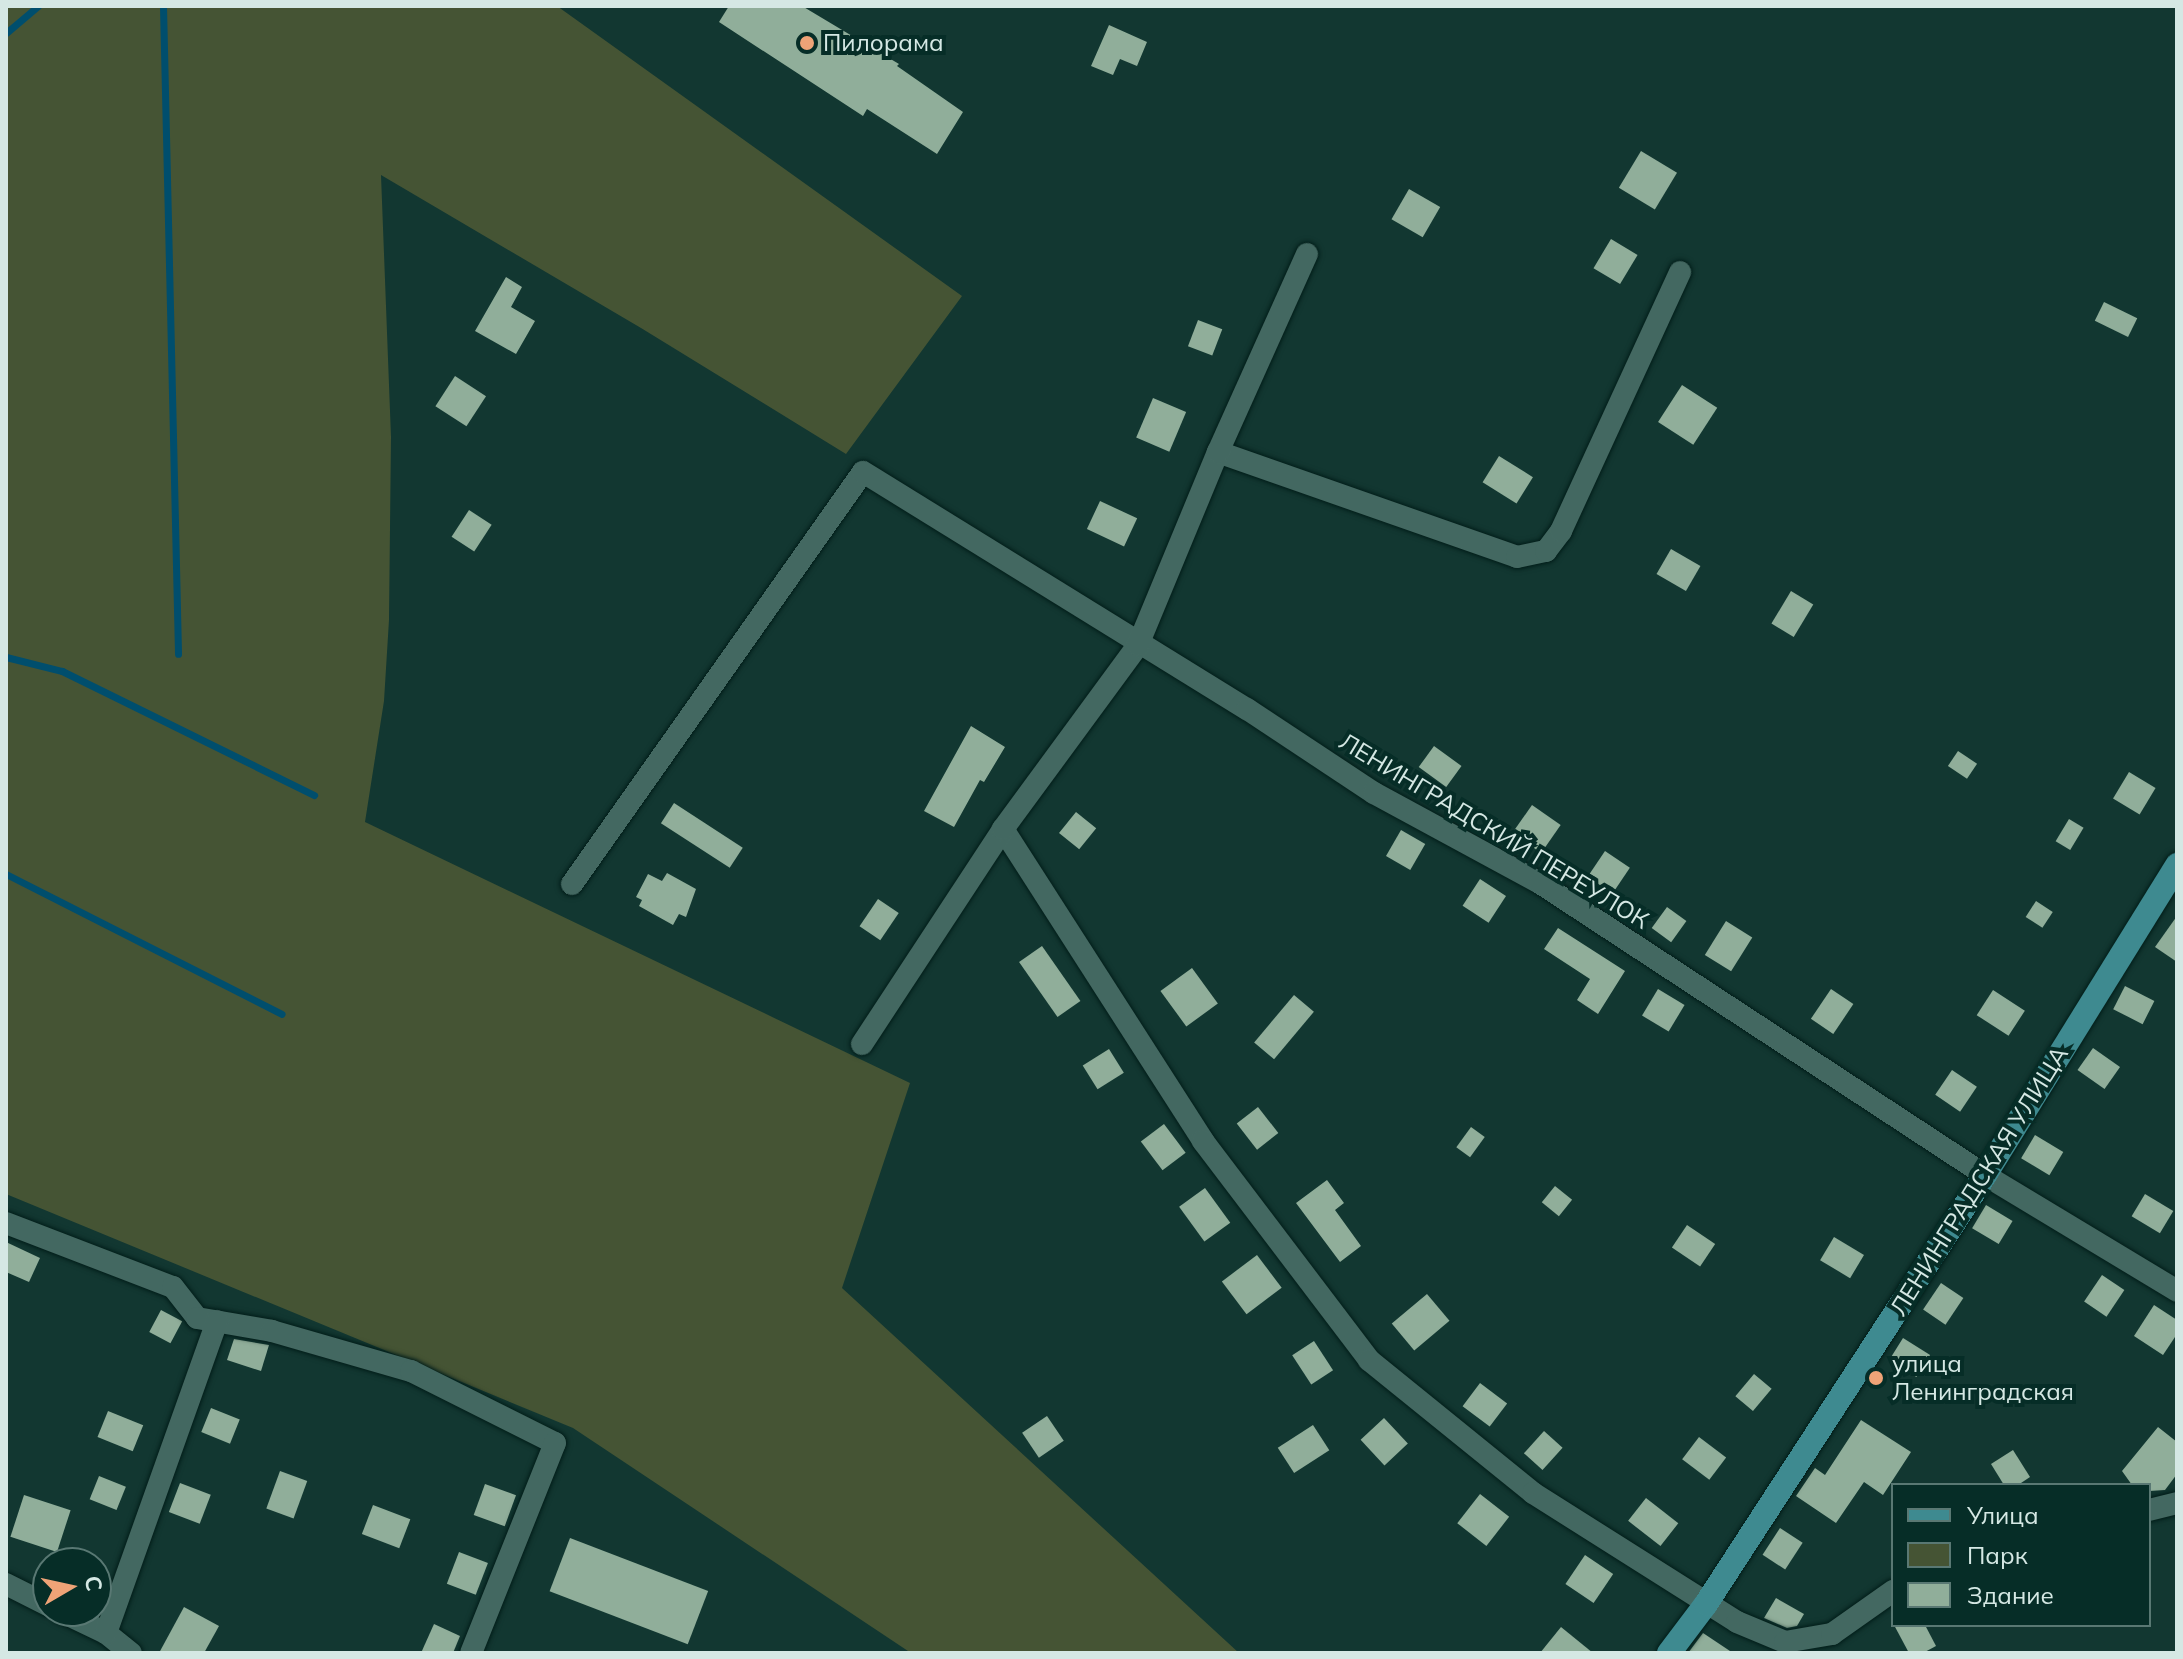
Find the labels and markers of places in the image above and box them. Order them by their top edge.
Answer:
place label: Пилорама [823,29,944,57]
marker: Пилорама [798,34,816,52]
place label: улица Ленинградская [1892,1350,2074,1406]
marker: улица Ленинградская [1867,1369,1885,1387]

